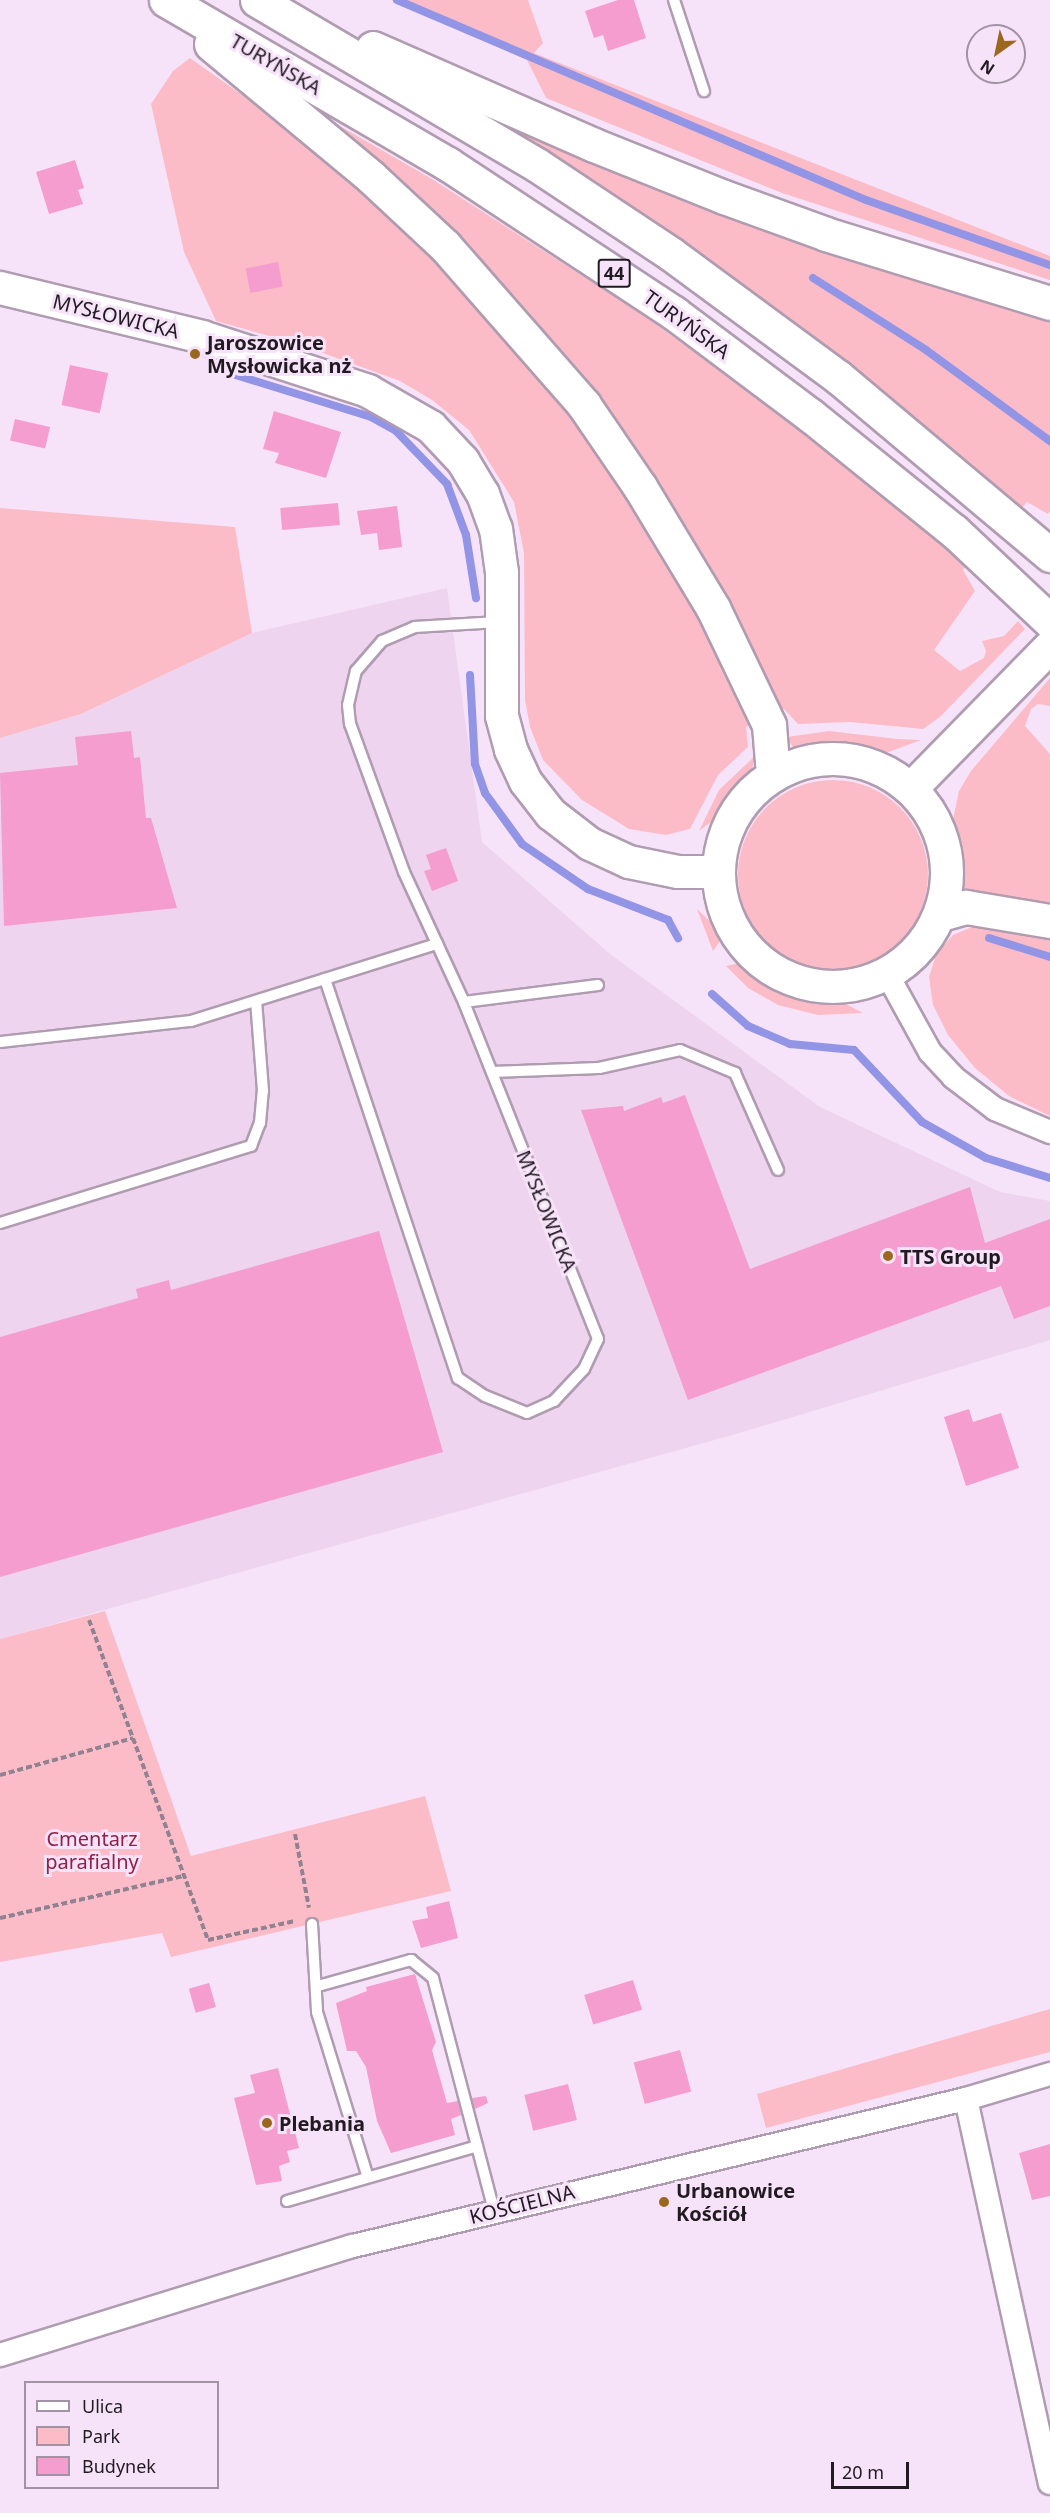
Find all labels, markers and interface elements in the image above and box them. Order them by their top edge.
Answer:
north arrow [966,24,1026,84]
street label: TURYŃSKA [226,28,326,100]
text: N [976,55,999,80]
road number: 44 [598,258,630,288]
street label: TURYŃSKA [639,285,735,363]
street label: MYSŁOWICKA [50,289,182,343]
place label: Jaroszowice Mysłowicka nż [207,330,351,377]
marker: Jaroszowice Mysłowicka nż [188,347,202,361]
street label: MYSŁOWICKA [512,1147,582,1275]
place label: TTS Group [900,1244,1001,1268]
marker: TTS Group [881,1249,895,1263]
park label: Cmentarz parafialny [45,1827,139,1874]
place label: Plebania [279,2111,365,2135]
marker: Plebania [260,2116,274,2130]
place label: Urbanowice Kościół [676,2178,795,2225]
street label: KOŚCIELNA [467,2179,577,2229]
marker: Urbanowice Kościół [657,2195,671,2209]
legend [24,2381,219,2489]
text: Ulica [82,2394,123,2418]
text: Park [82,2424,120,2448]
scale bar [834,2450,912,2488]
text: Budynek [82,2454,156,2478]
text: 20 m [842,2460,884,2484]

